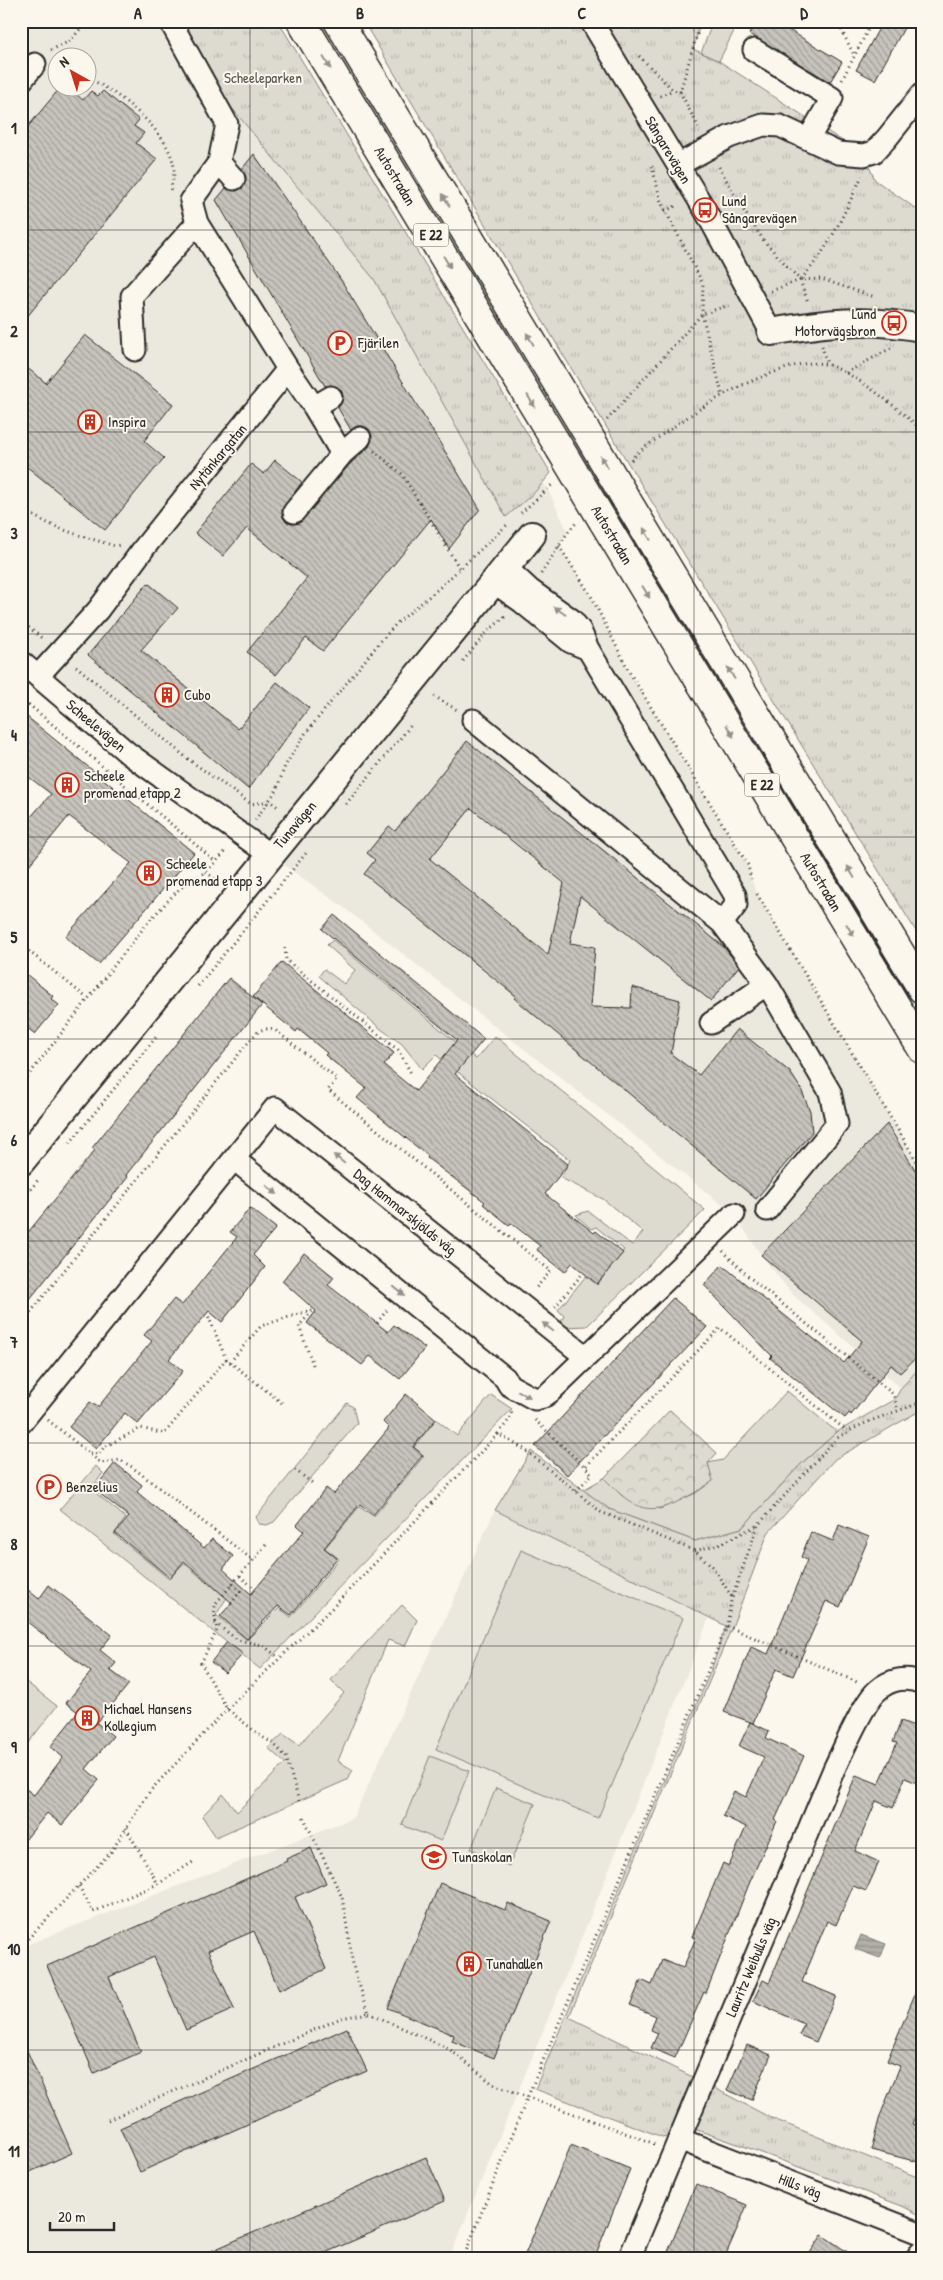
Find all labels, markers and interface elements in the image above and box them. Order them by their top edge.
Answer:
text: A [134,2,142,24]
text: B [356,2,364,24]
text: C [578,2,587,24]
text: D [800,2,808,24]
north arrow [48,48,98,98]
text: N [55,51,73,71]
one-way arrow [322,56,331,69]
park label: Scheeleparken [224,67,302,88]
street label: Sångarevägen [640,112,697,188]
text: 1 [11,117,17,139]
street label: Autostradan [370,142,421,209]
place label: Lund Sångarevägen [722,190,797,228]
one-way arrow [442,193,451,206]
bus stop icon: Lund Sångarevägen [692,197,718,223]
road number: E 22 [414,224,448,246]
one-way arrow [442,255,451,268]
place label: Lund Motorvägsbron [795,303,876,341]
bus stop icon: Lund Motorvägsbron [881,310,907,336]
text: 2 [10,320,18,342]
parking icon: Fjärilen [327,330,353,356]
place label: Fjärilen [357,332,399,353]
one-way arrow [526,332,535,345]
one-way arrow [527,394,536,407]
building icon: Inspira [77,409,103,435]
place label: Inspira [108,411,146,432]
street label: Nytänkargatan [184,419,252,494]
one-way arrow [600,456,609,469]
street label: Autostradan [587,501,638,568]
text: 3 [10,522,18,544]
one-way arrow [642,527,651,540]
one-way arrow [641,586,650,599]
one-way arrow [554,606,567,616]
one-way arrow [727,666,736,679]
building icon: Cubo [154,682,180,708]
place label: Cubo [184,684,210,705]
street label: Scheelevägen [62,694,131,757]
text: 4 [11,724,17,746]
one-way arrow [725,725,734,738]
place label: Scheele promenad etapp 2 [84,765,181,803]
building icon: Scheele promenad etapp 2 [54,772,80,798]
road number: E 22 [744,774,780,796]
street label: Tunavägen [268,796,321,853]
street label: Autostradan [796,848,847,915]
place label: Scheele promenad etapp 3 [166,853,263,891]
building icon: Scheele promenad etapp 3 [136,860,162,886]
one-way arrow [847,865,856,878]
one-way arrow [846,924,855,937]
text: 5 [11,926,18,948]
text: 6 [11,1129,18,1151]
one-way arrow [333,1154,346,1165]
street label: Dag Hammarskjölds väg [349,1163,462,1260]
one-way arrow [266,1184,279,1195]
one-way arrow [392,1286,405,1297]
one-way arrow [541,1321,554,1332]
text: 7 [9,1331,18,1353]
one-way arrow [518,1389,531,1398]
parking icon: Benzelius [36,1474,62,1500]
place label: Benzelius [66,1476,118,1497]
text: 8 [11,1533,18,1555]
place label: Michael Hansens Kollegium [104,1698,192,1736]
building icon: Michael Hansens Kollegium [74,1705,100,1731]
text: 9 [11,1736,17,1758]
school or university icon: Tunaskolan [421,1844,447,1870]
place label: Tunaskolan [452,1846,513,1867]
street label: Lauritz Weibulls väg [720,1913,781,2020]
text: 10 [8,1938,20,1960]
building icon: Tunahallen [456,1951,482,1977]
place label: Tunahallen [486,1953,543,1974]
text: 11 [8,2140,20,2162]
street label: Hills väg [776,2168,825,2203]
scale bar [50,2200,114,2232]
text: 20 m [58,2206,85,2227]

